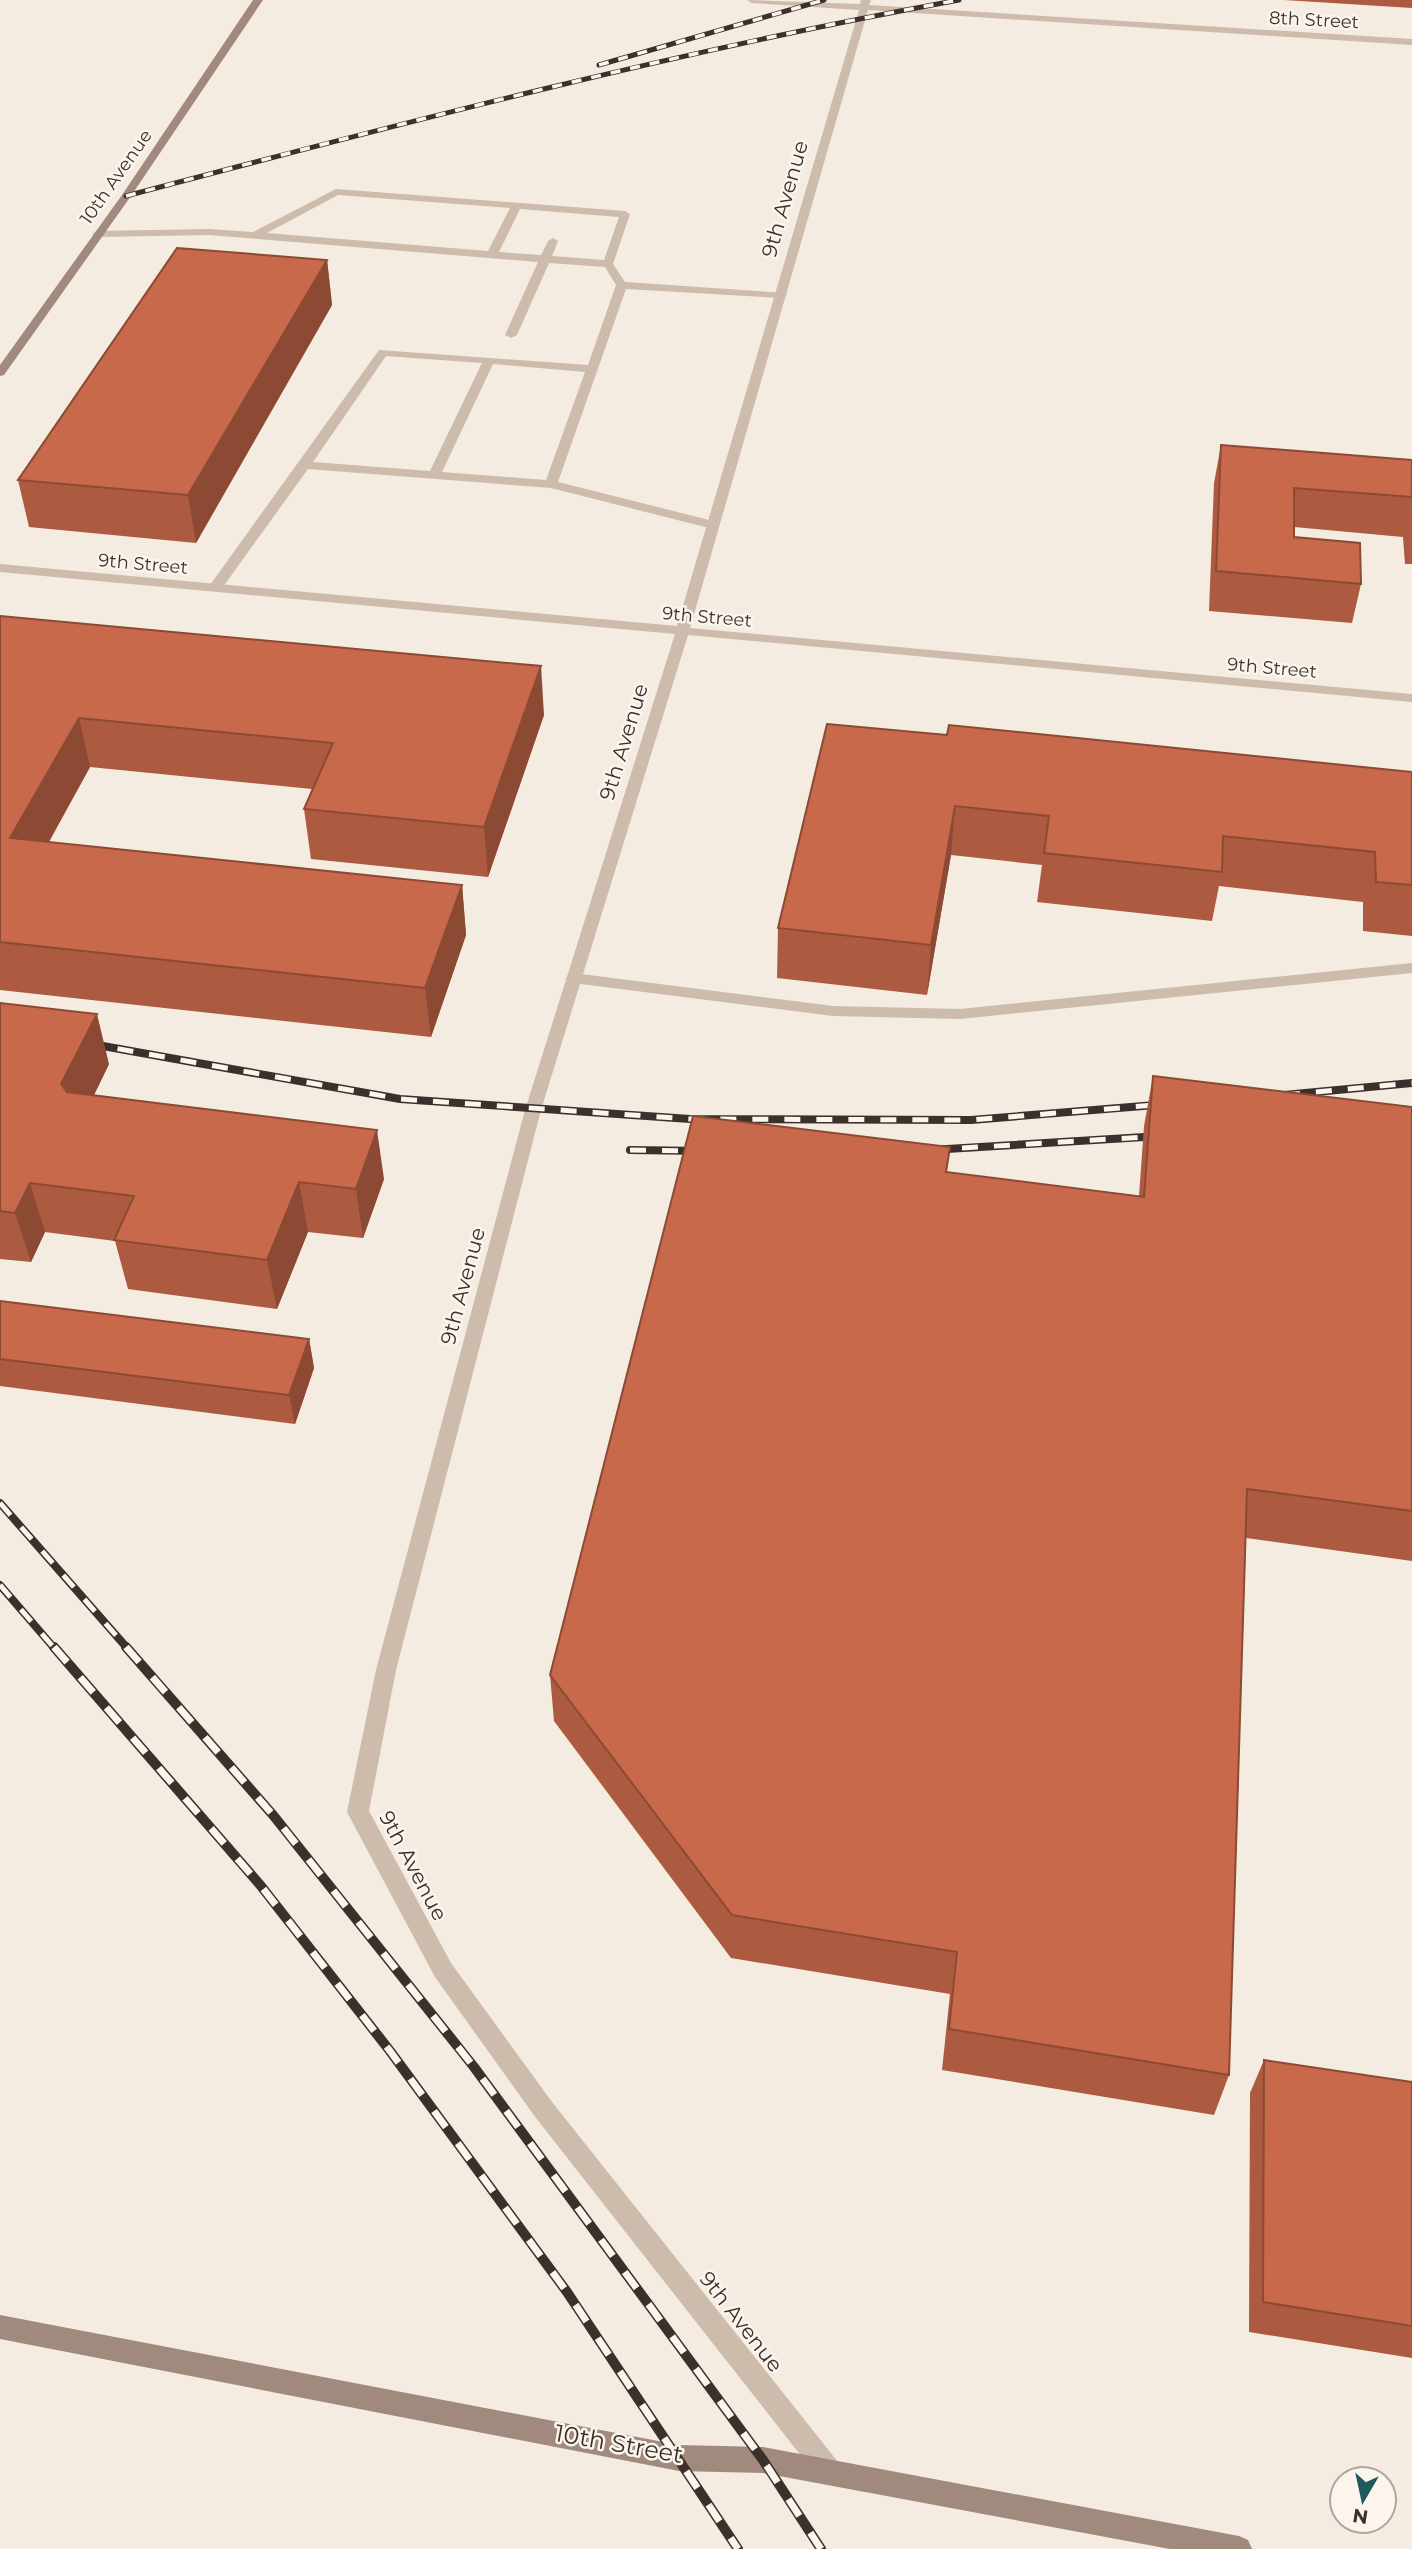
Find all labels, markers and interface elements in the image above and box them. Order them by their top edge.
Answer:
street label: 8th Street [1268,7,1360,33]
street label: 10th Avenue [75,125,157,229]
street label: 9th Avenue [756,138,813,260]
street label: 9th Street [97,549,189,579]
street label: 9th Street [661,602,753,632]
street label: 9th Street [1226,653,1318,683]
street label: 9th Avenue [594,681,653,803]
street label: 9th Avenue [435,1224,490,1347]
street label: 9th Avenue [374,1807,453,1925]
street label: 9th Avenue [694,2267,788,2377]
street label: 10th Street [553,2418,686,2469]
north arrow [1328,2465,1398,2535]
text: N [1351,2504,1370,2529]

